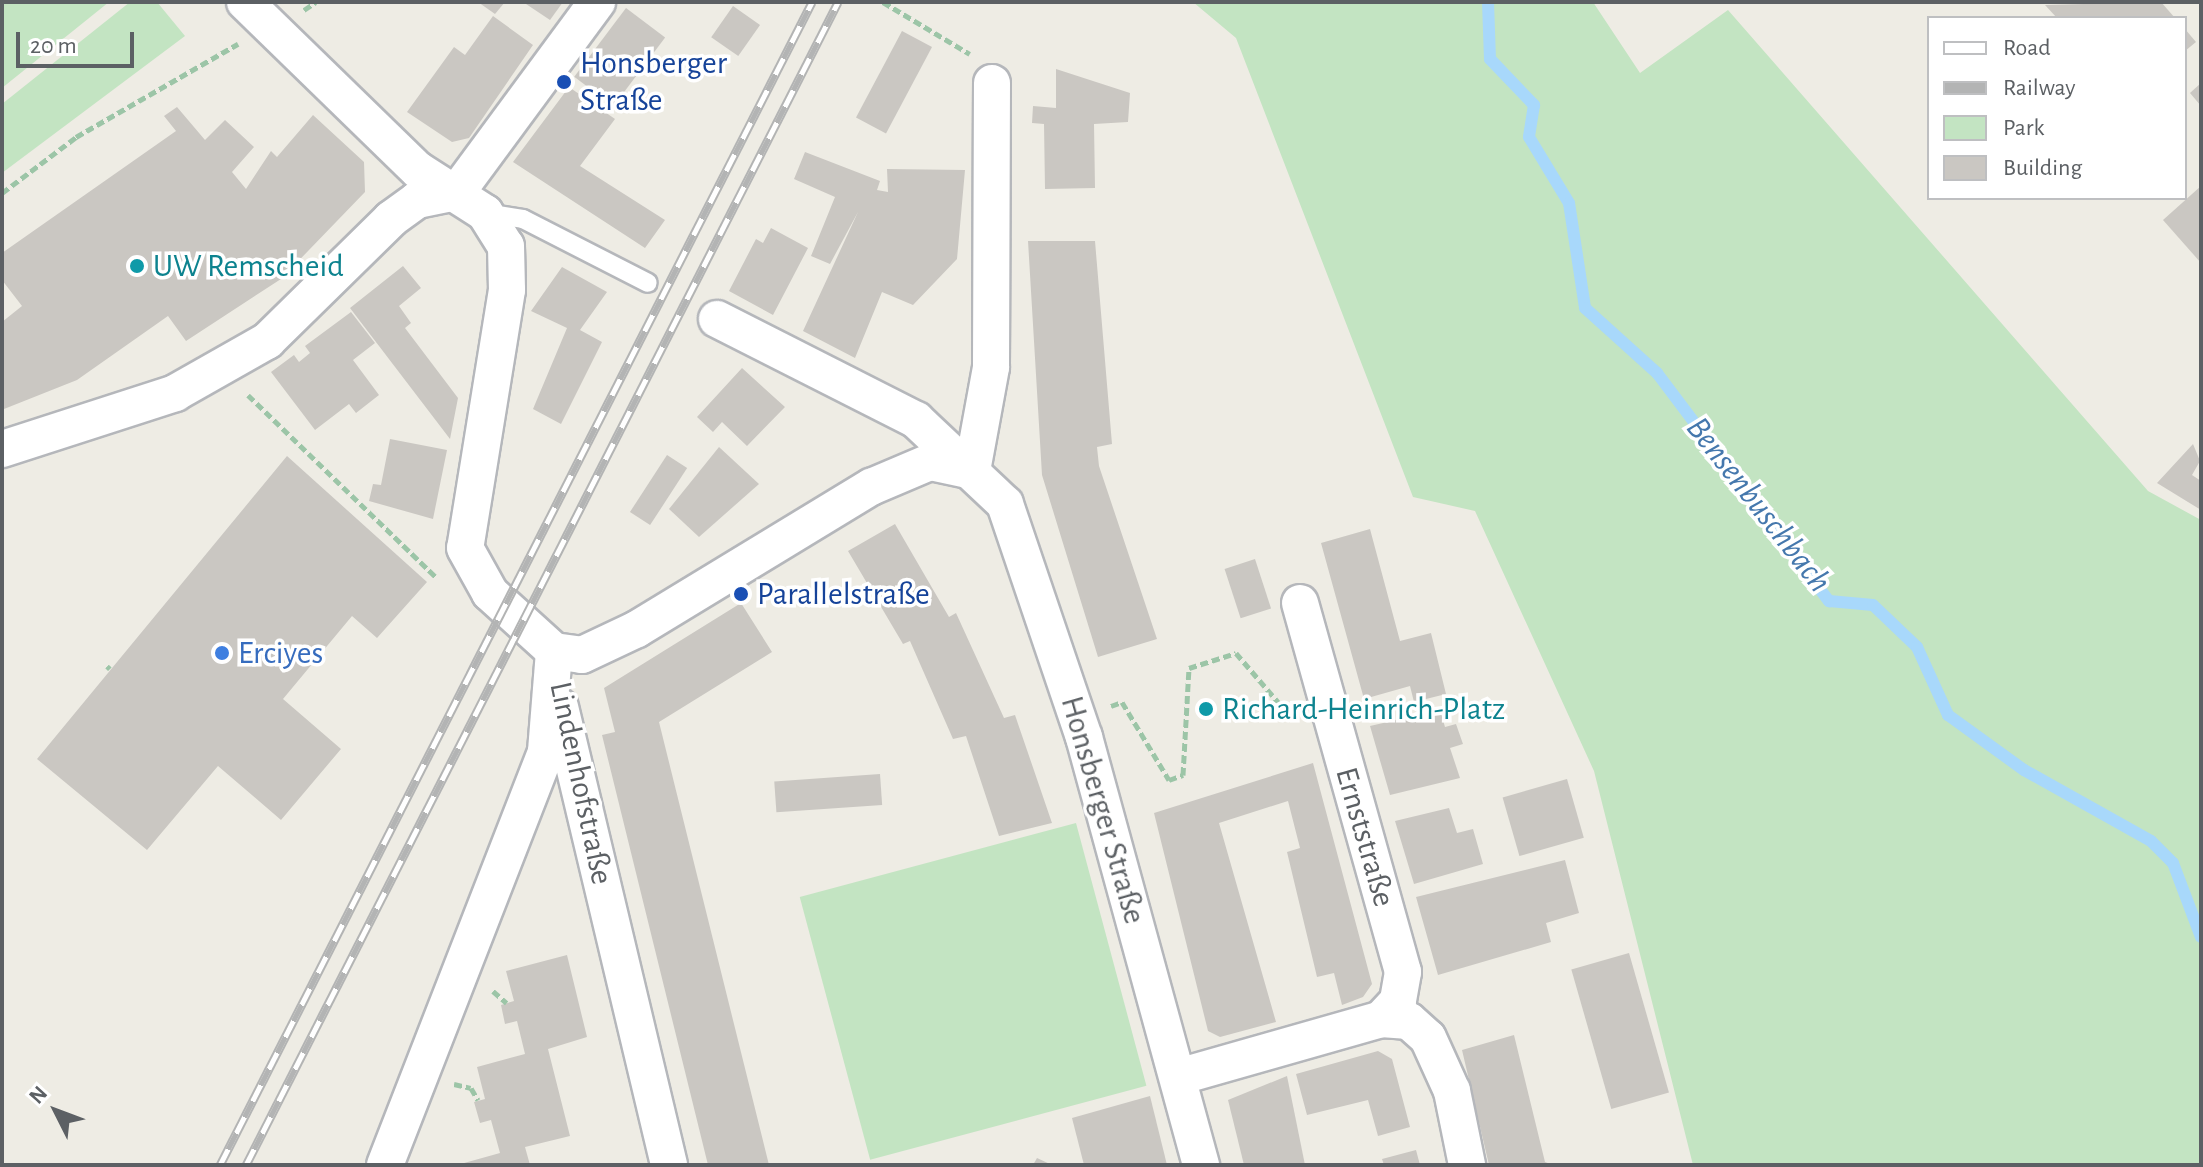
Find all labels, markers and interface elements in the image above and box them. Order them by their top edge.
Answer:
scale bar [20,16,138,66]
legend [1927,16,2187,200]
text: 20 m [30,34,77,58]
text: Road [2003,36,2051,60]
place label: Honsberger Straße [580,45,727,120]
marker: Honsberger Straße [555,73,573,91]
text: Railway [2003,76,2075,100]
text: Park [2003,116,2044,140]
text: Building [2003,156,2082,180]
place label: UW Remscheid [153,247,344,285]
marker: UW Remscheid [128,257,146,275]
water label: Bensenbuschbach [1677,409,1839,601]
place label: Parallelstraße [757,575,930,613]
marker: Parallelstraße [732,585,750,603]
place label: Erciyes [238,634,323,672]
marker: Erciyes [213,644,231,662]
street label: Lindenhofstraße [541,678,621,888]
place label: Richard-Heinrich-Platz [1222,690,1505,728]
street label: Honsberger Straße [1052,692,1154,928]
marker: Richard-Heinrich-Platz [1197,700,1215,718]
street label: Ernststraße [1327,763,1403,911]
north arrow [16,1071,96,1151]
text: N [25,1082,51,1108]

